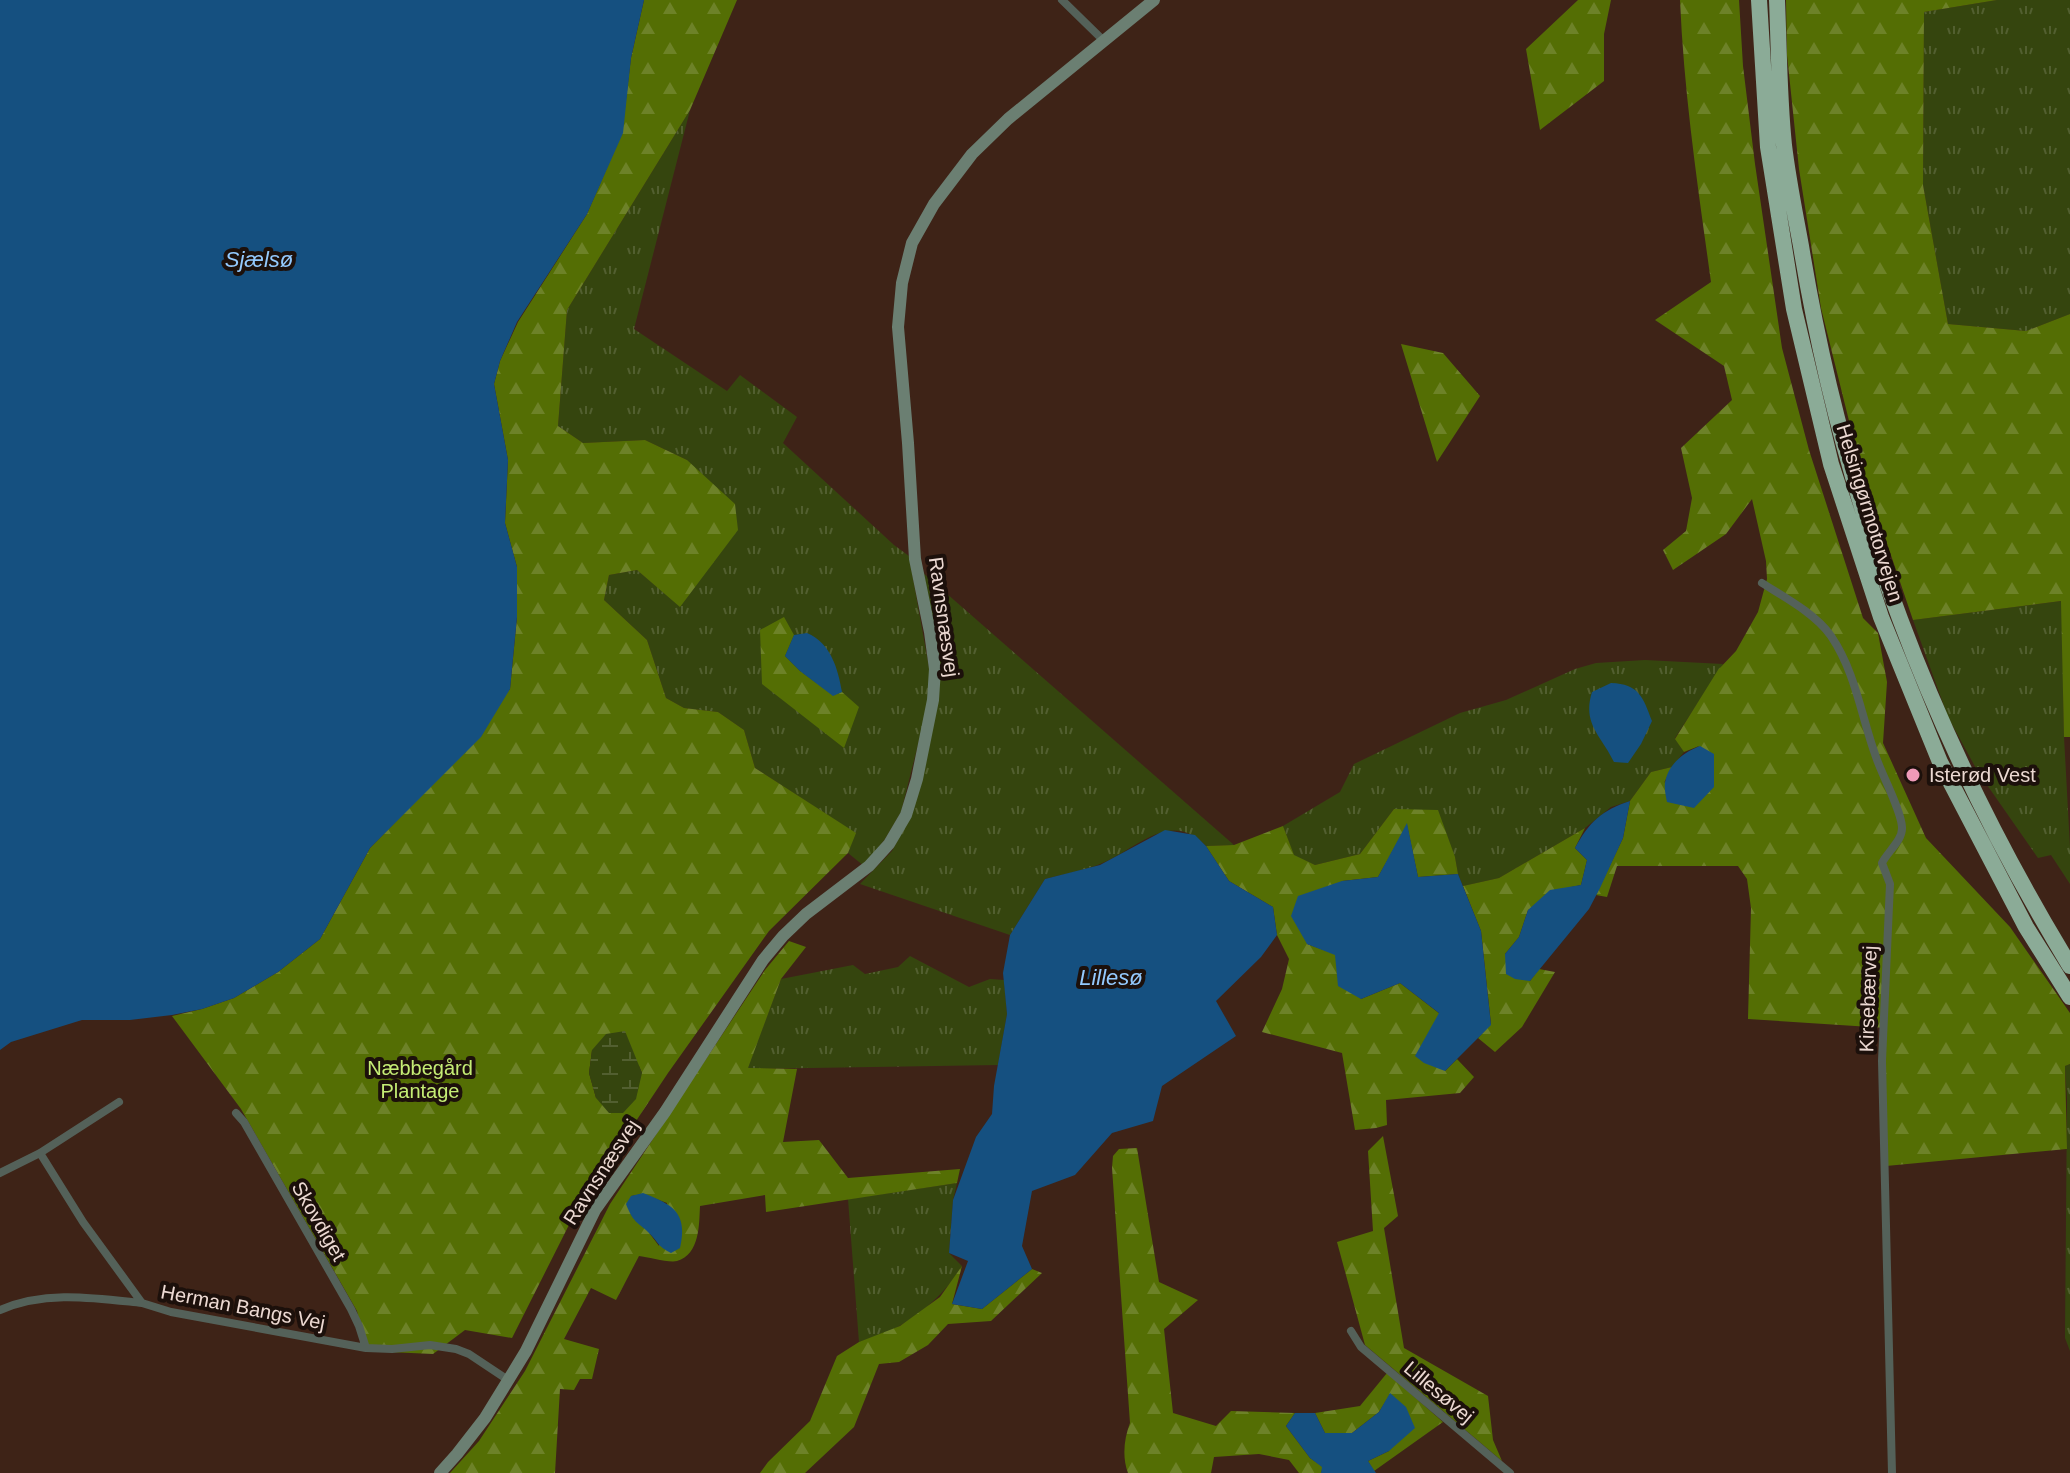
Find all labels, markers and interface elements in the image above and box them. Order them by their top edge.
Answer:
water label: Sjælsø [225,247,293,272]
street label: Helsingørmotorvejen [1833,422,1907,604]
street label: Ravnsnæsvej [925,555,963,679]
place label: Isterød Vest [1929,764,2036,786]
marker: Isterød Vest [1904,766,1922,784]
street label: Kirsebærvej [1855,945,1881,1053]
water label: Lillesø [1079,965,1143,990]
park label: Næbbegård Plantage [367,1057,473,1102]
street label: Ravnsnæsvej [559,1115,643,1229]
street label: Skovdiget [288,1177,351,1265]
street label: Herman Bangs Vej [159,1280,327,1334]
street label: Lillesøvej [1400,1357,1478,1427]

